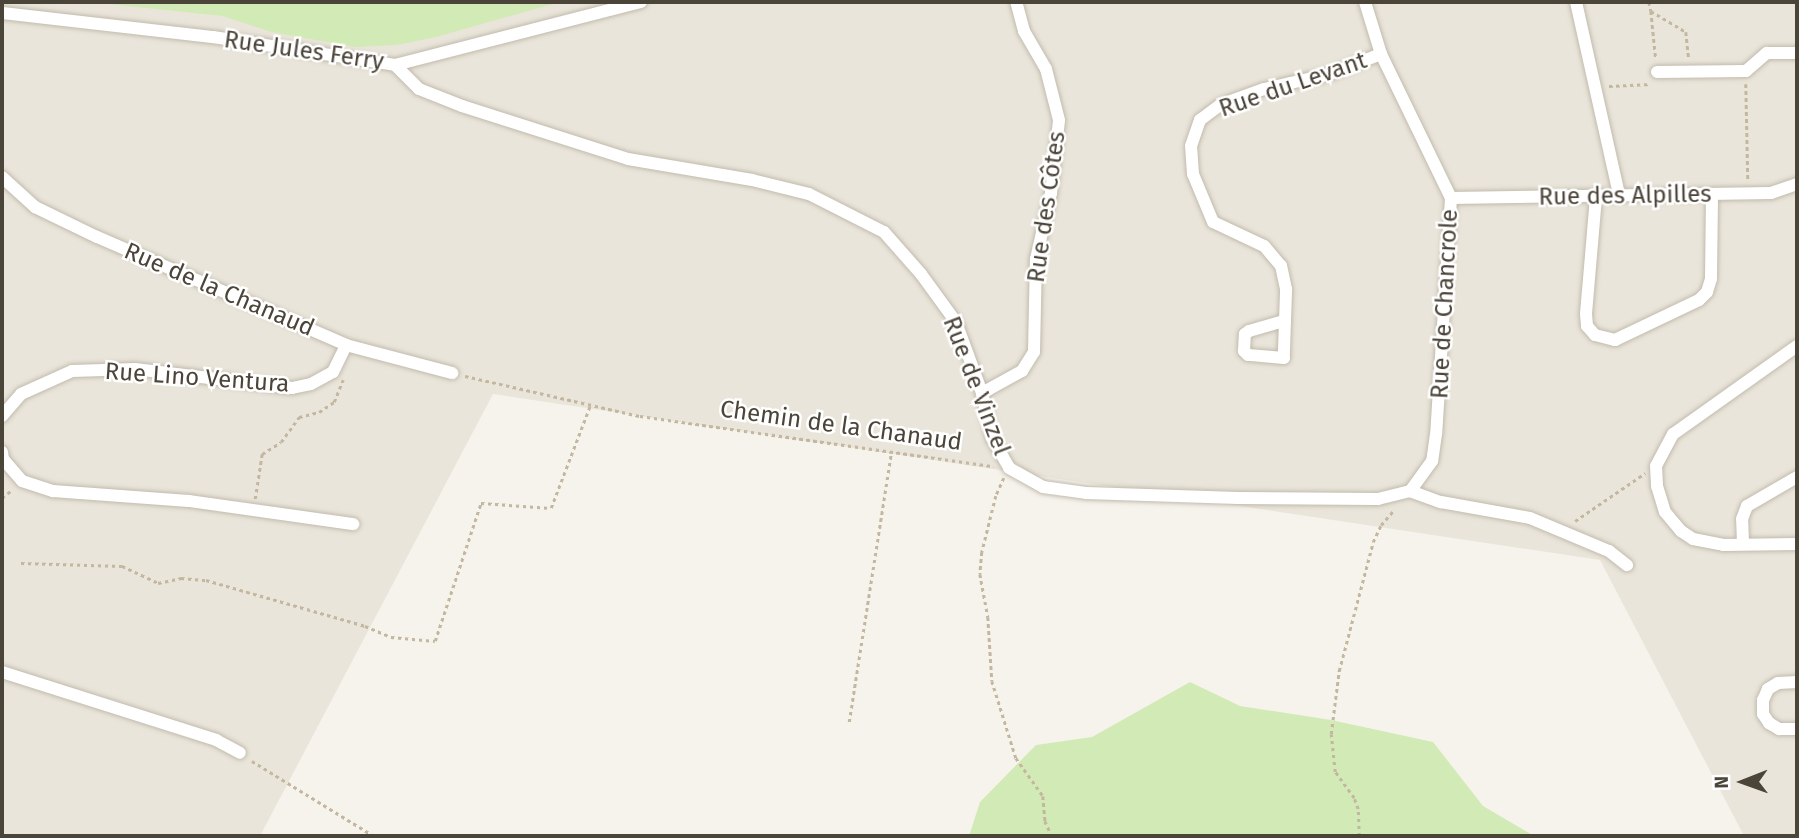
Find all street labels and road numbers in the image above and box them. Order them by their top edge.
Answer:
street label: Rue Jules Ferry [222,26,386,76]
street label: Rue du Levant [1215,46,1371,124]
street label: Rue des Côtes [1022,129,1072,285]
street label: Rue des Alpilles [1538,180,1712,212]
street label: Rue de Chancrole [1426,208,1464,400]
street label: Rue de la Chanaud [120,237,318,343]
street label: Rue de Vinzel [936,313,1016,459]
street label: Rue Lino Ventura [104,357,290,399]
street label: Chemin de la Chanaud [718,395,964,457]

